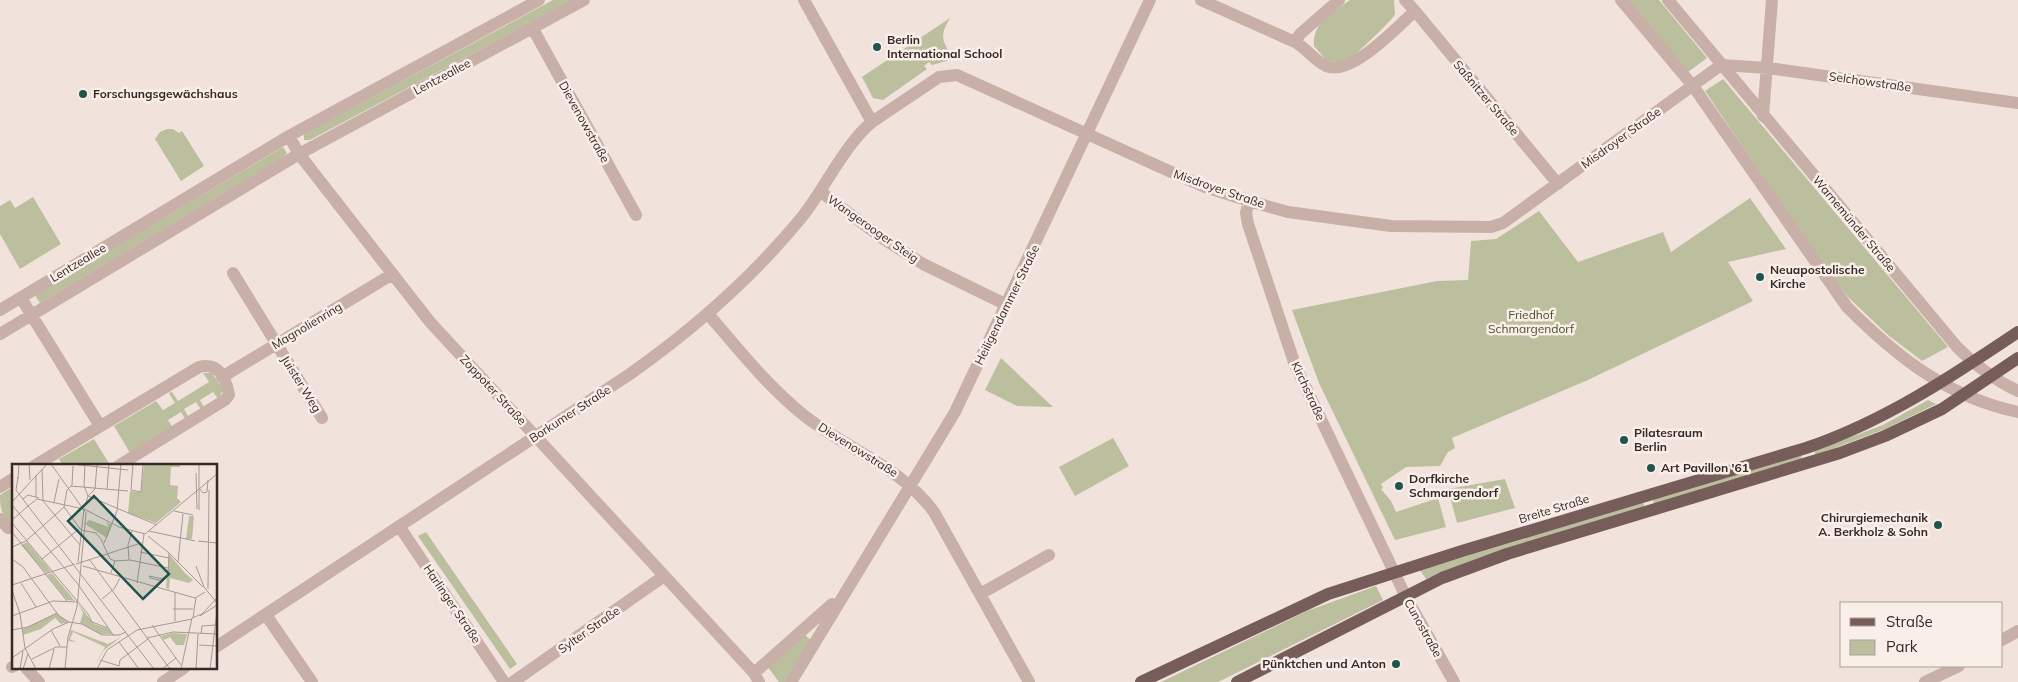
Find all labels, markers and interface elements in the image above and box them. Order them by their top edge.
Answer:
place label: Berlin International School [887,32,1002,61]
marker: Berlin International School [871,41,883,53]
street label: Lentzeallee [410,55,473,98]
street label: Saßnitzer Straße [1450,57,1522,138]
street label: Selchowstraße [1828,68,1912,95]
street label: Dievenowstraße [556,78,613,165]
place label: Forschungsgewächshaus [93,86,238,101]
marker: Forschungsgewächshaus [77,88,89,100]
street label: Misdroyer Straße [1578,104,1664,172]
street label: Misdroyer Straße [1172,166,1266,211]
street label: Warnemünder Straße [1810,173,1899,275]
street label: Wangerooger Steig [825,191,922,266]
street label: Lentzeallee [47,240,109,285]
street label: Heiligendammer Straße [971,242,1042,367]
place label: Neuapostolische Kirche [1770,262,1865,291]
marker: Neuapostolische Kirche [1754,271,1766,283]
street label: Magnolienring [269,299,345,352]
park label: Friedhof Schmargendorf [1488,307,1575,336]
street label: Zoppoter Straße [457,351,530,428]
street label: Juister Weg [278,353,325,415]
street label: Kirchstraße [1288,359,1329,423]
street label: Borkumer Straße [526,382,613,446]
street label: Dievenowstraße [816,419,901,480]
place label: Pilatesraum Berlin [1634,425,1703,454]
marker: Pilatesraum Berlin [1618,434,1630,446]
place label: Art Pavillon '61 [1661,460,1749,475]
marker: Art Pavillon '61 [1645,462,1657,474]
inset map [12,464,218,670]
place label: Dorfkirche Schmargendorf [1409,471,1499,500]
marker: Dorfkirche Schmargendorf [1393,480,1405,492]
street label: Breite Straße [1517,491,1591,526]
place label: Chirurgiemechanik A. Berkholz & Sohn [1818,510,1928,539]
marker: Chirurgiemechanik A. Berkholz & Sohn [1932,519,1944,531]
street label: Harlinger Straße [420,561,484,646]
street label: Cunostraße [1401,596,1446,660]
legend [1840,602,2003,667]
street label: Sylter Straße [555,603,623,656]
text: Straße [1886,612,1933,631]
text: Park [1886,637,1918,656]
place label: Pünktchen und Anton [1262,656,1386,671]
marker: Pünktchen und Anton [1390,658,1402,670]

